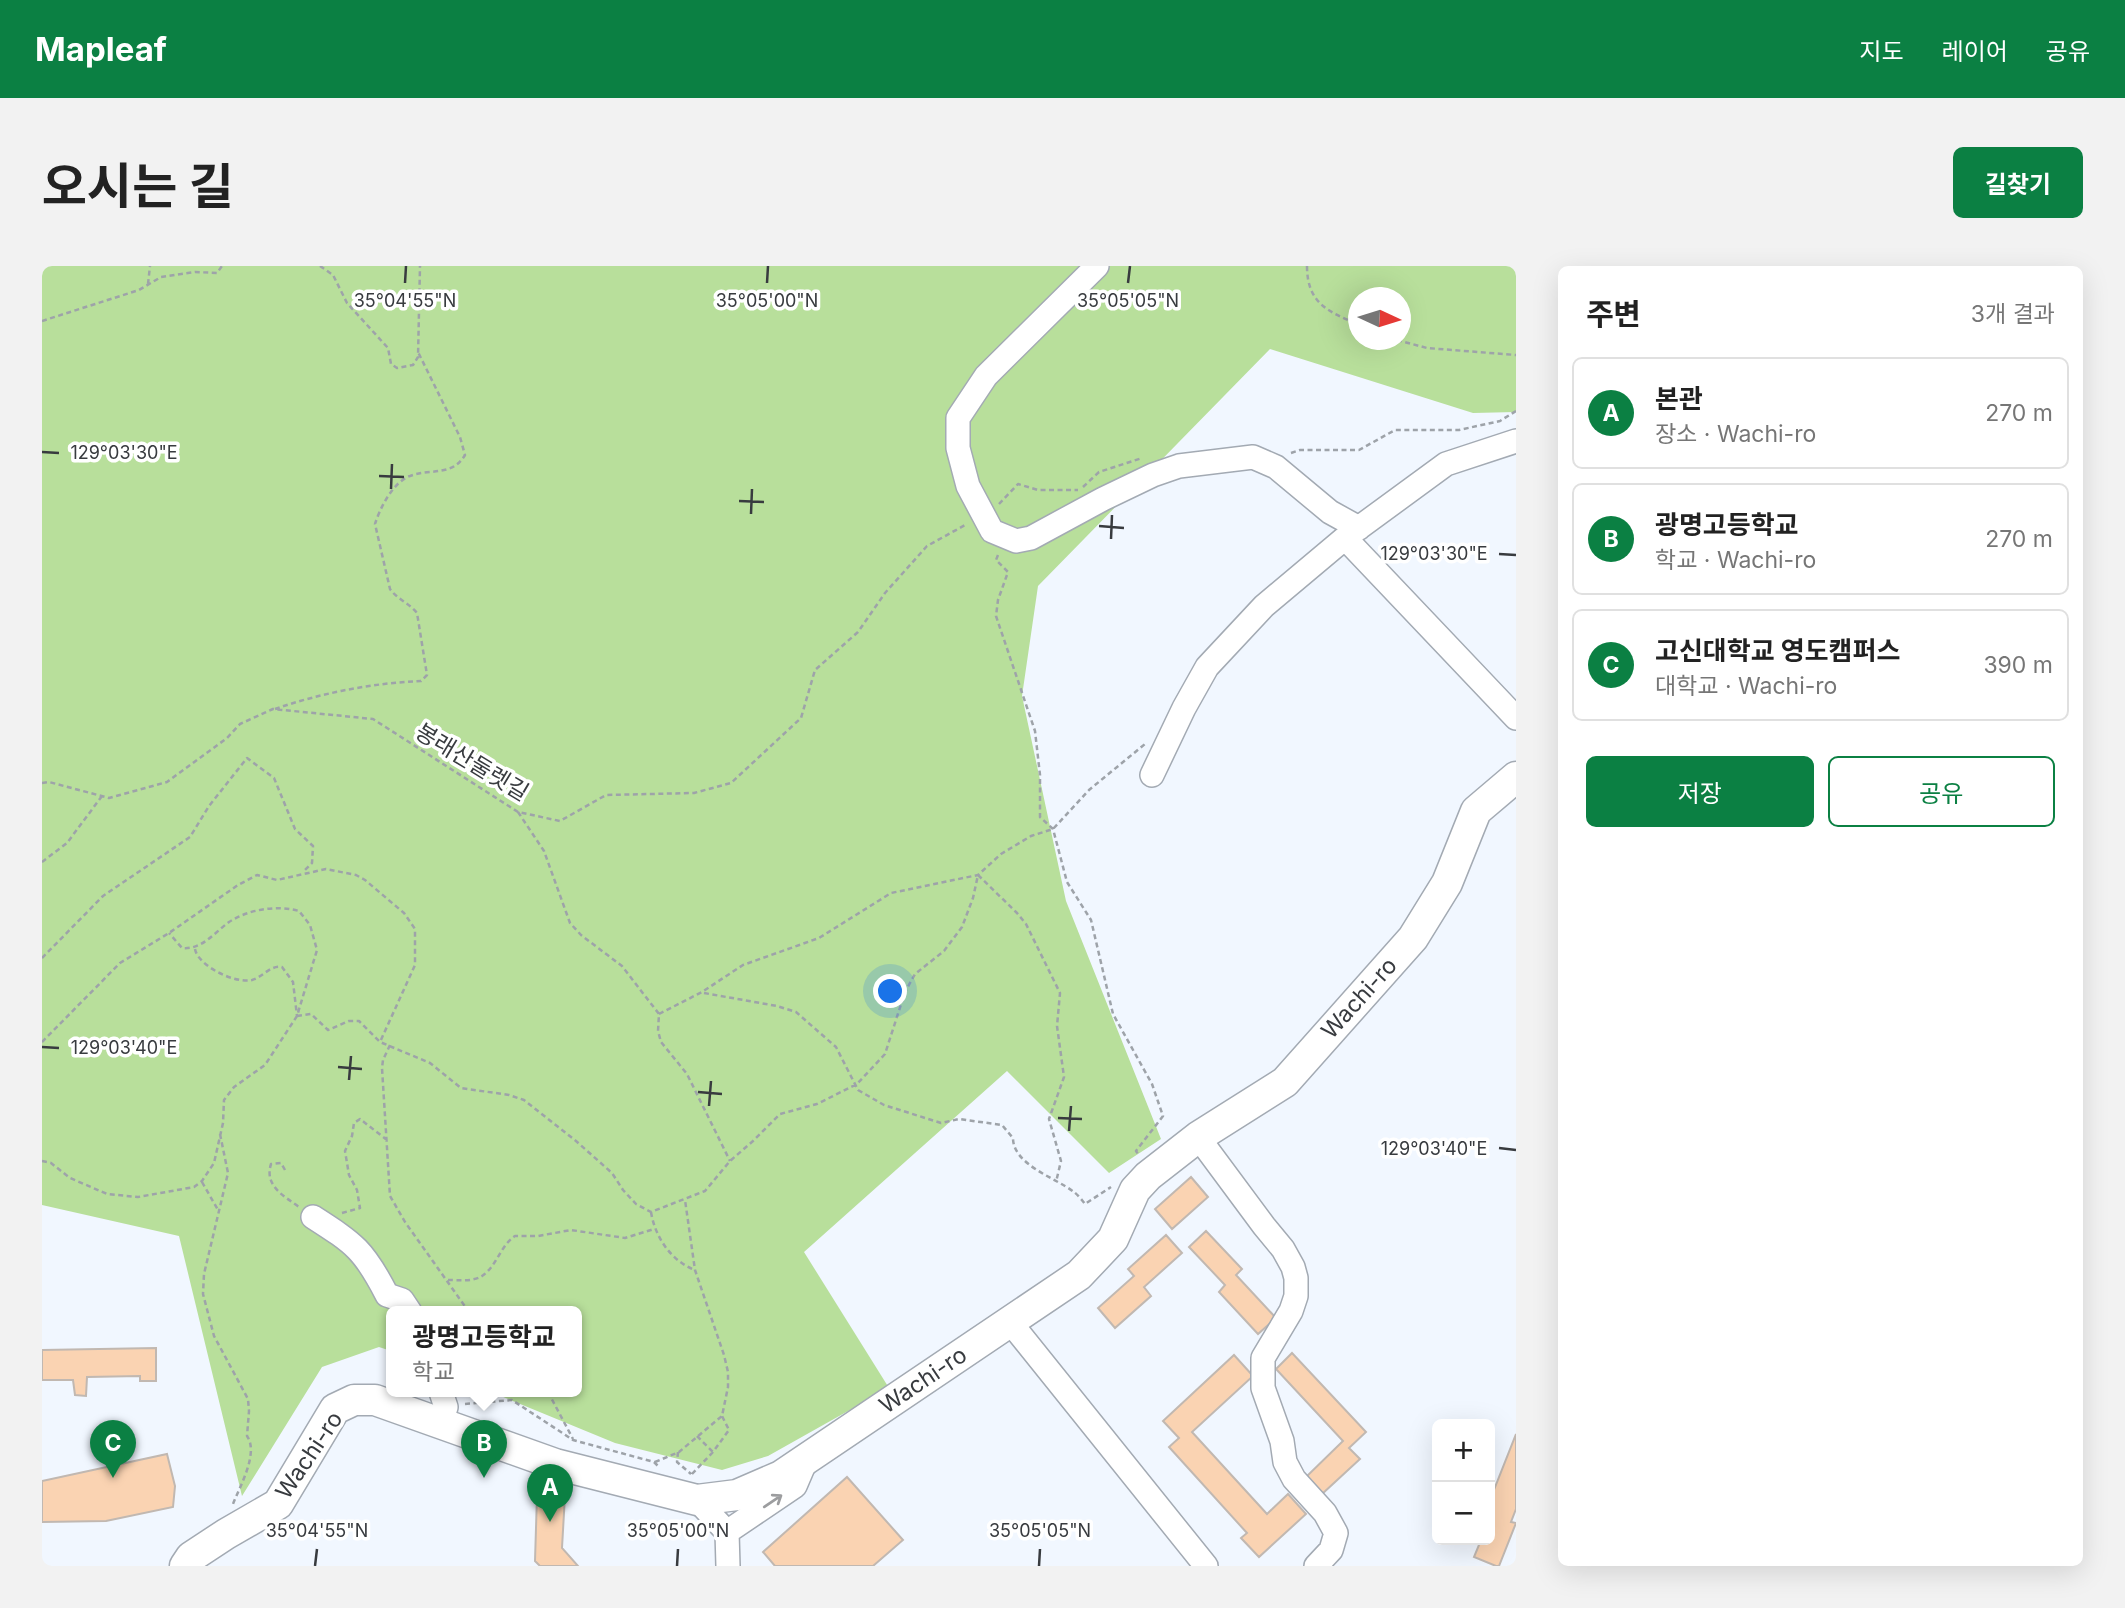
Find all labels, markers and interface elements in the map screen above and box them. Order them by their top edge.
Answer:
text: Mapleaf [35,29,167,69]
text: 지도 [1859,37,1904,66]
text: 레이어 [1942,37,2008,66]
text: 공유 [2046,37,2090,66]
button: 길찾기 [1953,147,2083,218]
text: 오시는 길 [42,157,234,216]
north arrow [1348,287,1411,350]
text: 35°04'55"N [354,290,456,311]
text: 35°05'00"N [716,290,818,311]
text: 35°05'05"N [1077,290,1179,311]
text: 주변 [1586,296,1641,332]
text: 3개 결과 [1971,300,2055,328]
text: 본관 [1655,383,1703,414]
text: A [1602,399,1620,427]
text: 270 m [1985,399,2053,427]
text: 장소 · Wachi-ro [1655,420,1816,448]
text: 129°03'30"E [70,442,178,463]
text: 광명고등학교 [1655,509,1799,540]
text: B [1603,525,1619,553]
text: 270 m [1985,525,2053,553]
text: 129°03'30"E [1380,543,1488,564]
text: 학교 · Wachi-ro [1655,546,1816,574]
text: 고신대학교 영도캠퍼스 [1655,635,1900,666]
text: C [1602,651,1620,679]
text: 390 m [1983,651,2053,679]
text: 대학교 · Wachi-ro [1655,672,1837,700]
street label: 봉래산둘렛길 [410,717,534,807]
button: 저장 [1586,756,1814,827]
button: 공유 [1828,756,2055,827]
street label: Wachi-ro [1315,952,1403,1044]
your location [873,974,907,1008]
text: 129°03'40"E [71,1037,177,1058]
text: 129°03'40"E [1381,1138,1487,1159]
popup [386,1306,582,1397]
text: 광명고등학교 [412,1321,556,1352]
street label: Wachi-ro [874,1341,972,1419]
text: 학교 [412,1358,455,1386]
street label: Wachi-ro [270,1406,348,1504]
map controls [1432,1419,1495,1545]
button: + [1432,1419,1495,1482]
pin: C [90,1420,136,1478]
pin: B [461,1420,507,1478]
pin: A [527,1464,573,1522]
button: − [1432,1482,1495,1545]
one-way arrow [763,1494,783,1508]
text: 35°04'55"N [266,1520,368,1541]
text: 35°05'00"N [627,1520,729,1541]
text: 35°05'05"N [989,1520,1091,1541]

